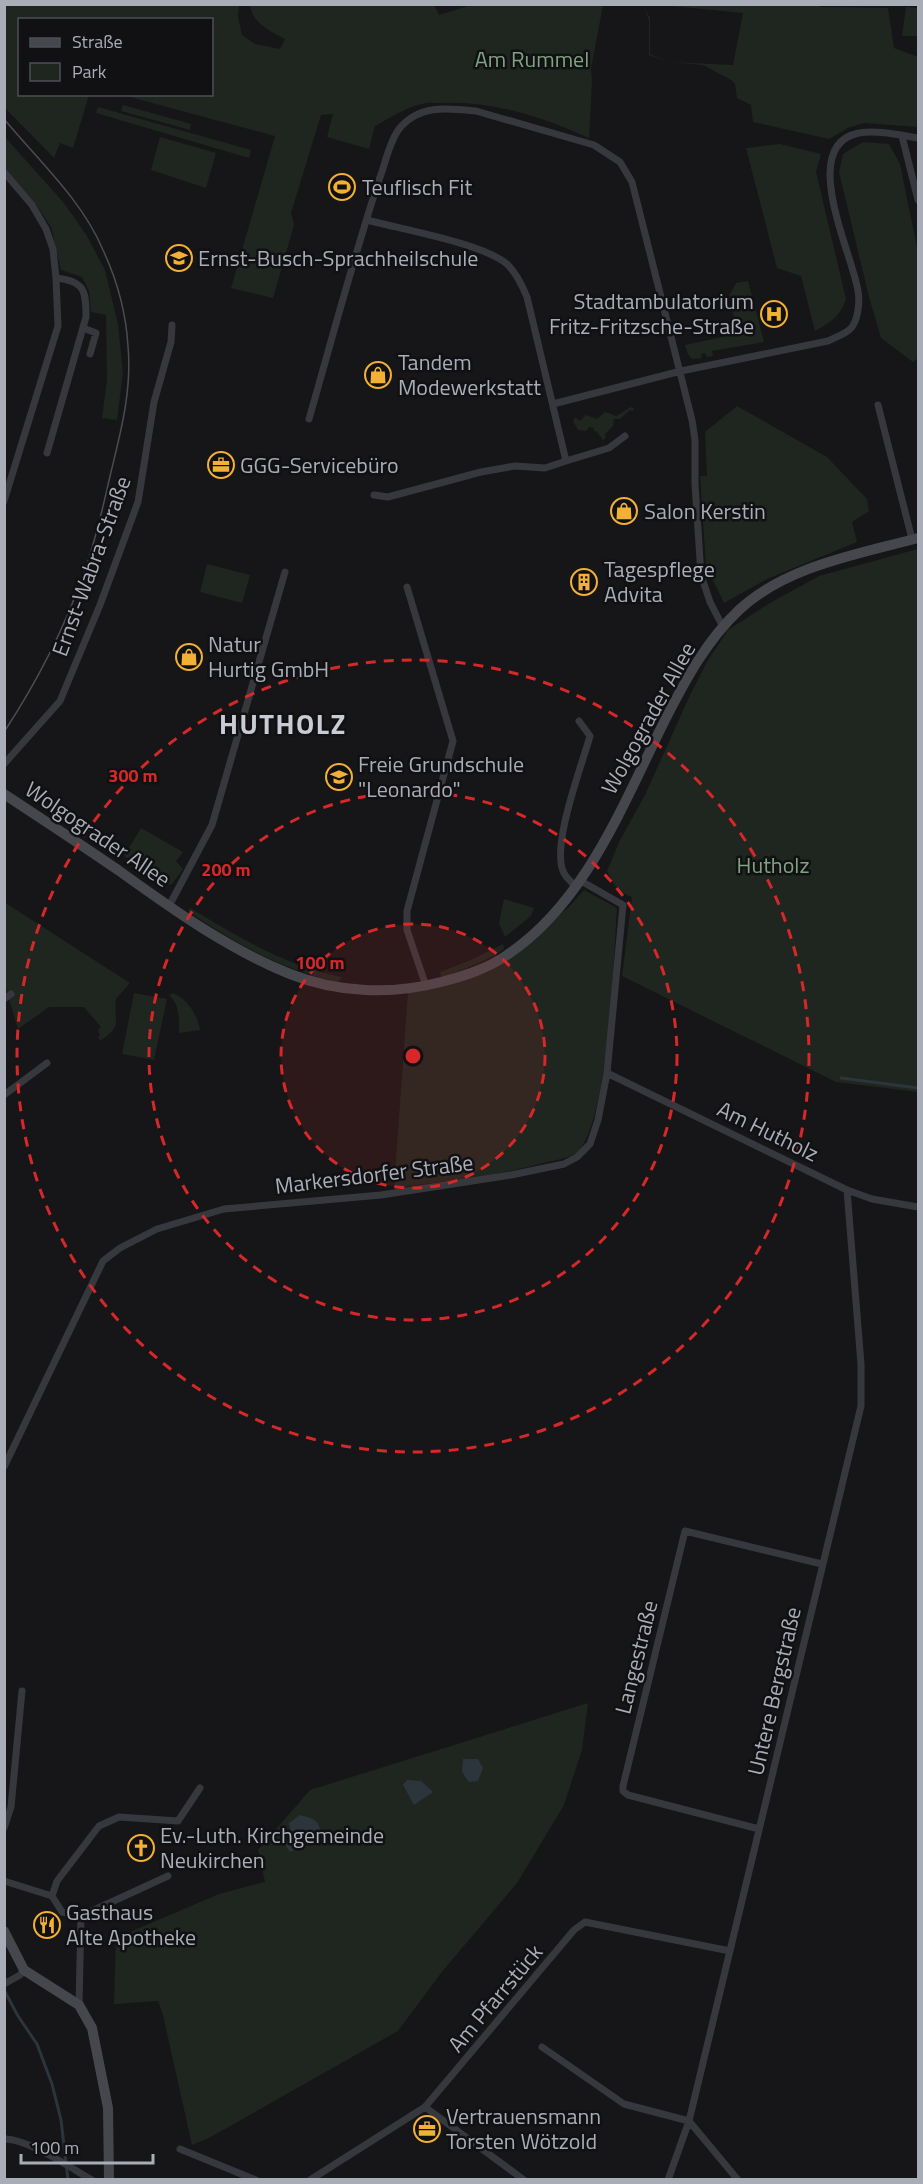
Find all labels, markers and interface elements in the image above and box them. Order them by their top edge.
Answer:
legend [18,18,213,96]
text: Straße [72,28,123,55]
park label: Am Rummel [475,42,589,76]
text: Park [72,58,107,85]
place label: Teuflisch Fit [362,170,472,204]
sports icon: Teuflisch Fit [327,172,357,202]
place label: Ernst-Busch-Sprachheilschule [198,241,478,275]
school or university icon: Ernst-Busch-Sprachheilschule [164,243,194,273]
place label: Stadtambulatorium Fritz-Fritzsche-Straße [549,284,754,343]
hospital icon: Stadtambulatorium Fritz-Fritzsche-Straße [759,299,789,329]
place label: Tandem Modewerkstatt [398,345,541,404]
shop icon: Tandem Modewerkstatt [363,360,393,390]
place label: GGG-Servicebüro [240,448,399,482]
office icon: GGG-Servicebüro [206,450,236,480]
street label: Ernst-Wabra-Straße [43,471,139,661]
place label: Salon Kerstin [644,494,766,528]
shop icon: Salon Kerstin [609,496,639,526]
place label: Tagespflege Advita [604,552,715,611]
building icon: Tagespflege Advita [569,567,599,597]
place label: Natur Hurtig GmbH [208,627,329,686]
street label: Wolgograder Allee [592,636,704,800]
shop icon: Natur Hurtig GmbH [174,642,204,672]
district label: HUTHOLZ [219,702,347,745]
place label: Freie Grundschule "Leonardo" [358,747,524,806]
text: 300 m [108,762,158,789]
school or university icon: Freie Grundschule "Leonardo" [324,762,354,792]
street label: Wolgograder Allee [18,773,178,895]
park label: Hutholz [737,848,809,882]
text: 200 m [201,856,251,883]
text: 100 m [295,949,345,976]
centre of rings [403,1046,423,1066]
street label: Am Hutholz [712,1092,824,1170]
street label: Markersdorfer Straße [273,1145,475,1203]
street label: Langestraße [605,1597,667,1717]
street label: Untere Bergstraße [738,1603,810,1779]
place label: Ev.-Luth. Kirchgemeinde Neukirchen [160,1818,384,1877]
church icon: Ev.-Luth. Kirchgemeinde Neukirchen [126,1833,156,1863]
place label: Gasthaus Alte Apotheke [66,1895,196,1954]
restaurant icon: Gasthaus Alte Apotheke [32,1910,62,1940]
street label: Am Pfarrstück [439,1936,551,2060]
place label: Vertrauensmann Torsten Wötzold [446,2099,601,2158]
office icon: Vertrauensmann Torsten Wötzold [412,2114,442,2144]
scale bar [21,2127,153,2165]
text: 100 m [30,2134,79,2161]

